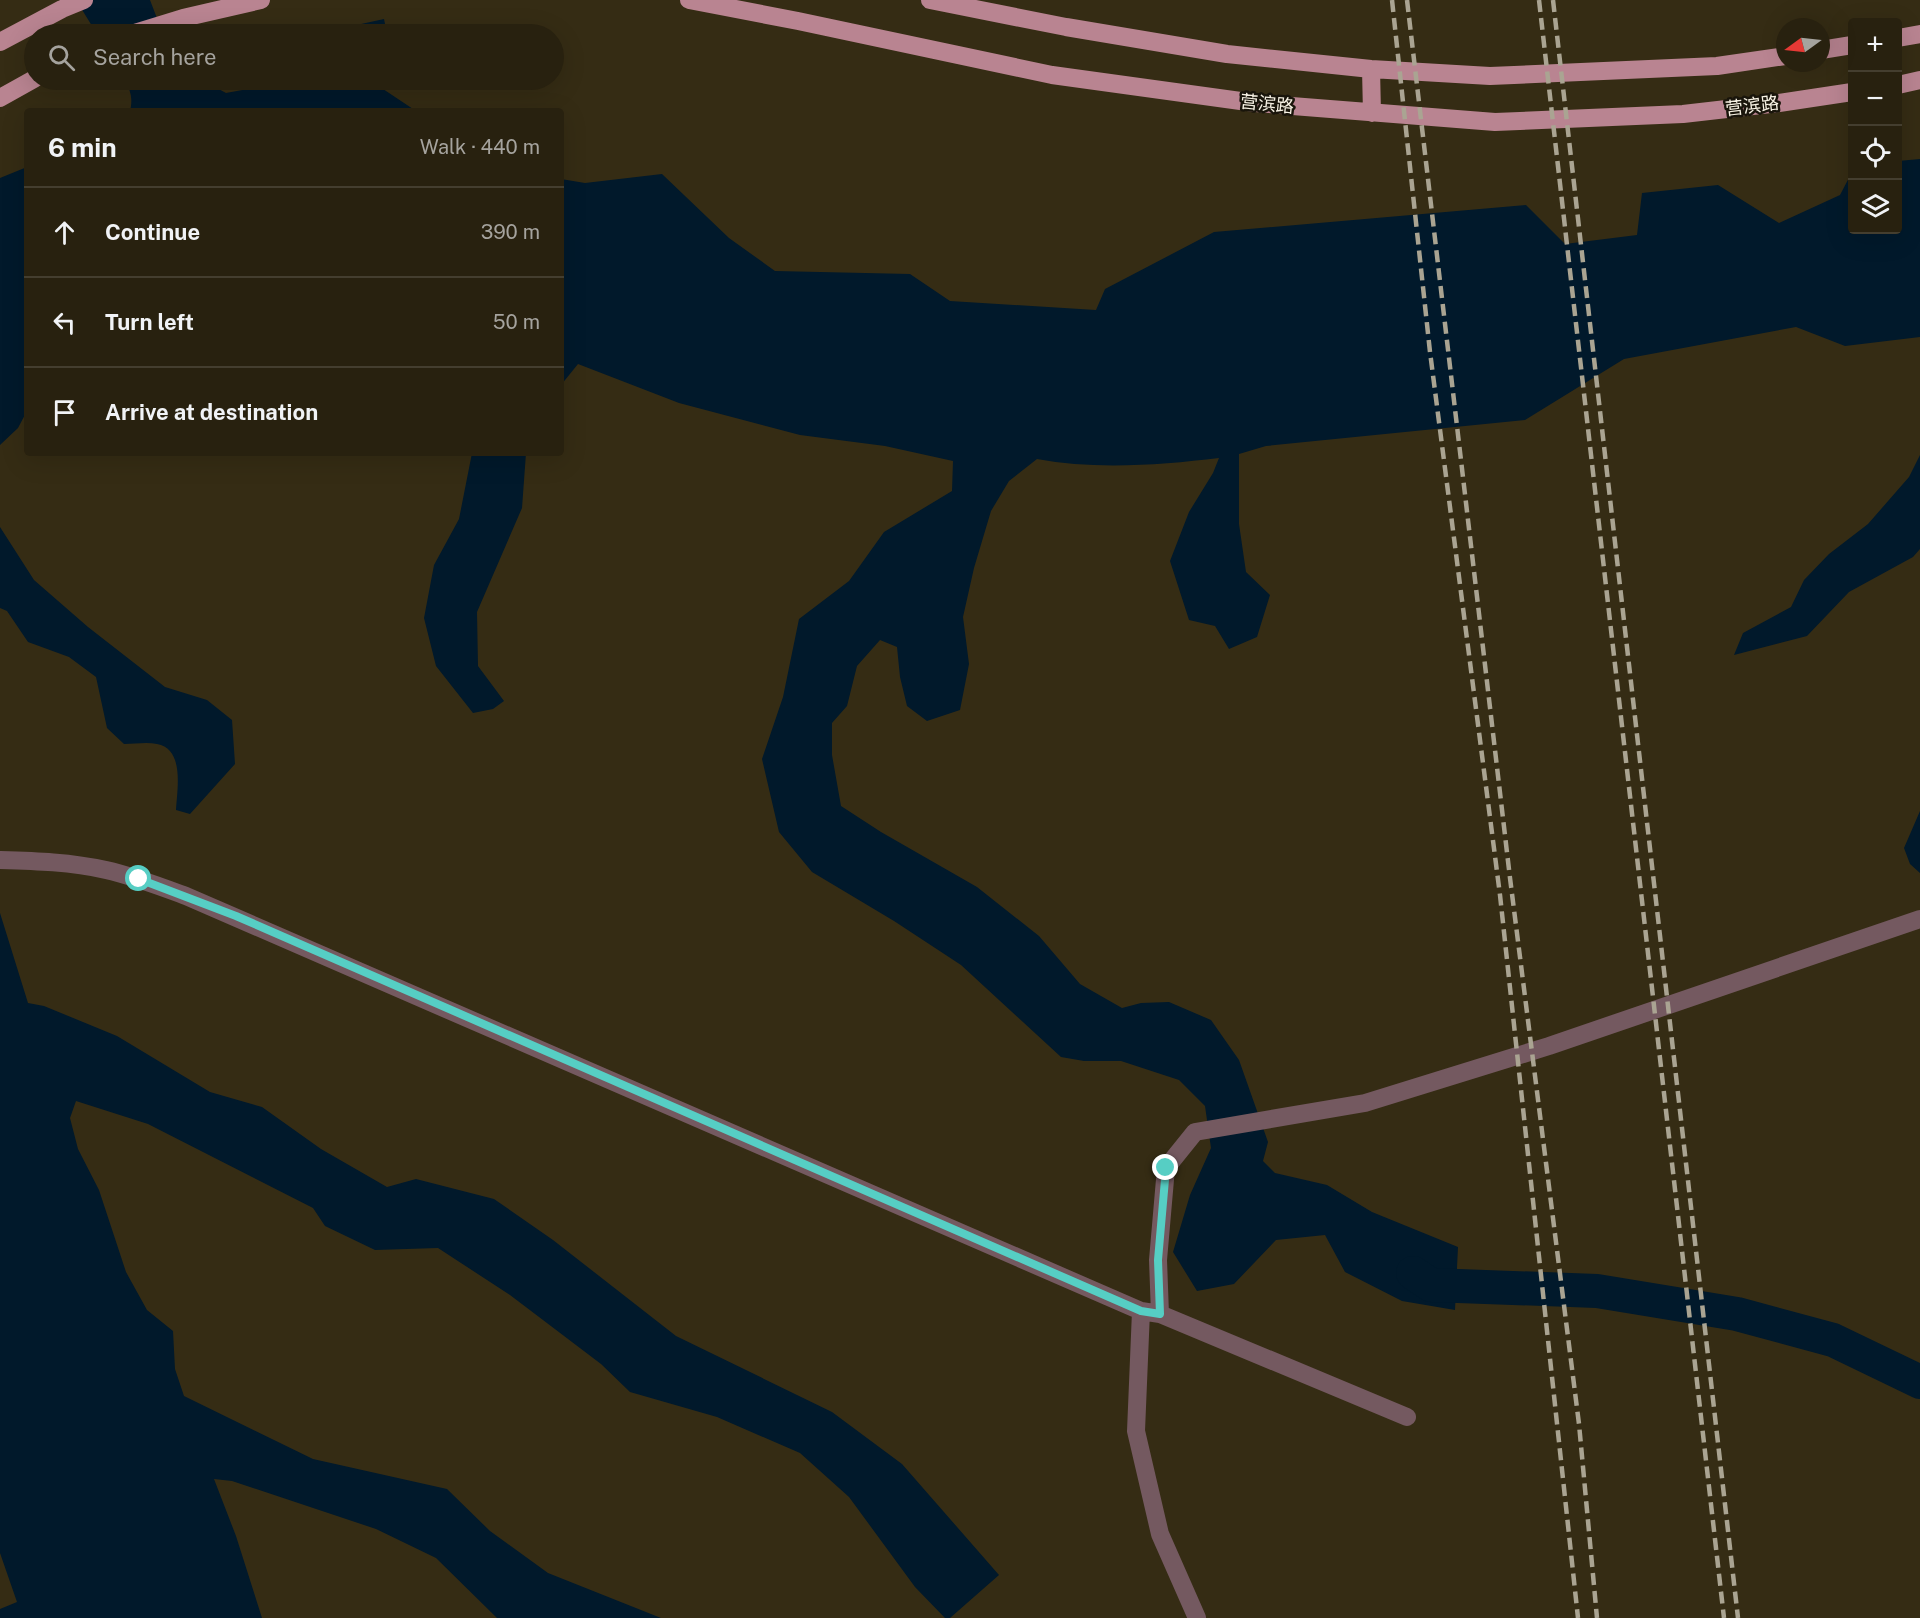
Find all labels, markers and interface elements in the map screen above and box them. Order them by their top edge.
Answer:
north arrow [1776,18,1830,72]
map controls [1848,18,1902,234]
button: + [1848,18,1902,72]
search box [24,24,564,90]
icon: search [45,41,78,74]
text: Search here [93,44,217,70]
button: − [1848,72,1902,126]
street label: 营滨路 [1239,90,1295,117]
street label: 营滨路 [1724,92,1780,119]
button: locate [1848,126,1902,180]
text: 6 min [48,132,117,163]
text: Walk · 440 m [420,135,540,159]
button: layers [1848,180,1902,234]
icon: ahead [48,216,81,249]
text: Continue [105,219,200,245]
text: 390 m [481,220,540,244]
icon: left [48,306,81,339]
text: Turn left [105,309,194,335]
text: 50 m [493,310,540,334]
icon: arrive [48,396,81,429]
text: Arrive at destination [105,399,318,425]
route start [125,865,151,891]
route end [1152,1154,1178,1180]

